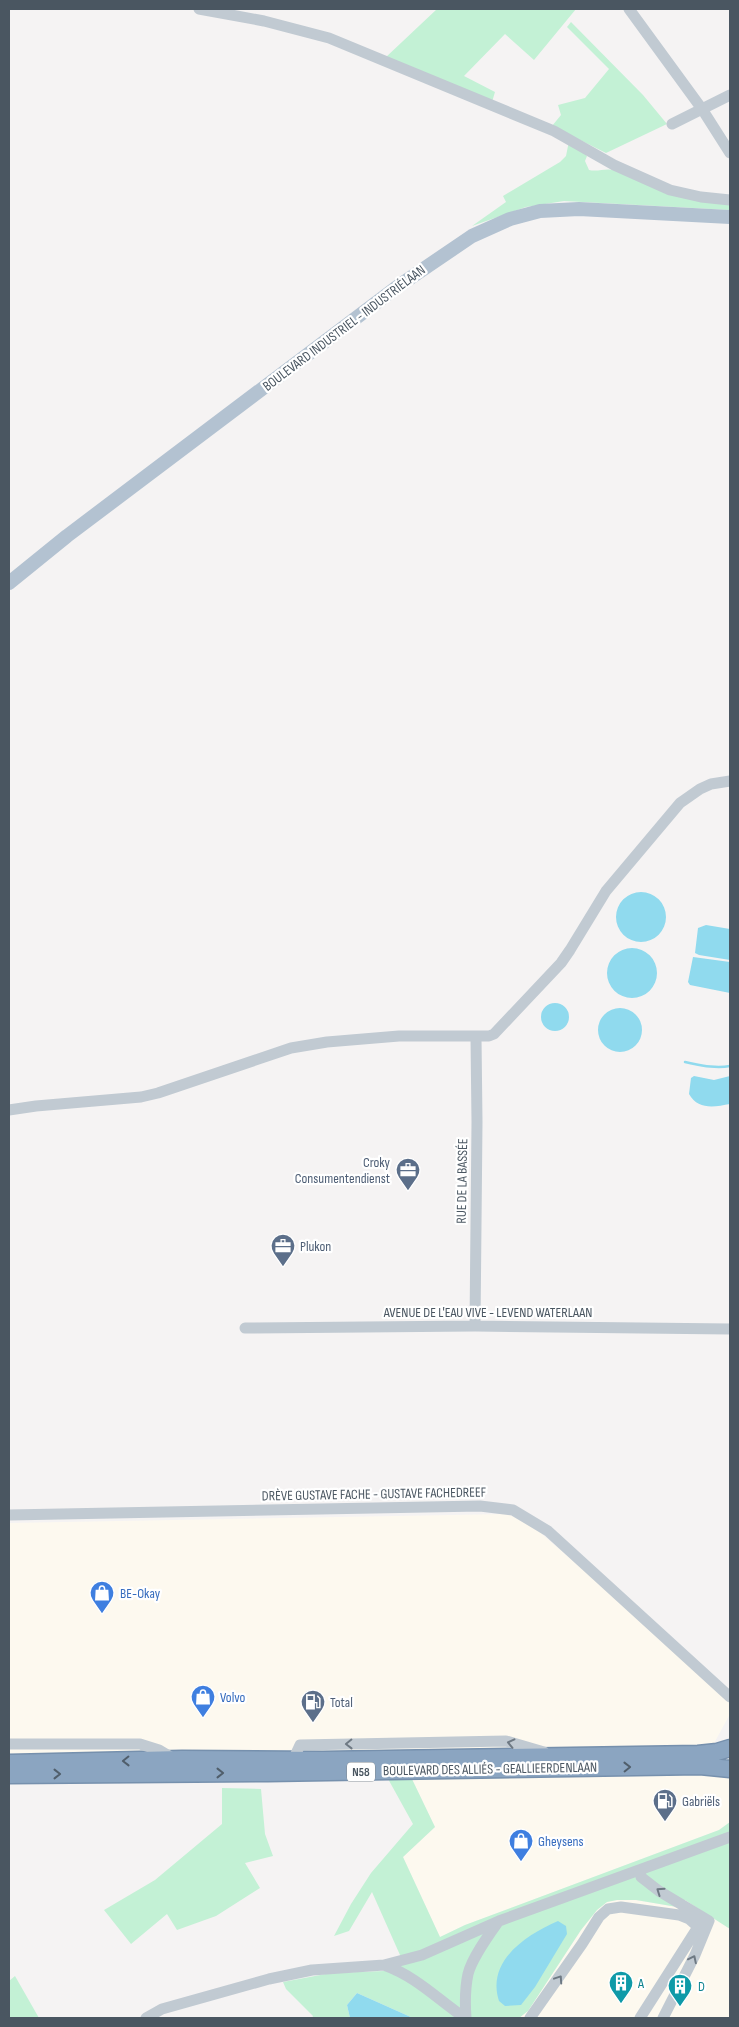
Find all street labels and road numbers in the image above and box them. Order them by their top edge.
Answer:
street label: BOULEVARD INDUSTRIEL - INDUSTRIÉLAAN [260,261,428,395]
street label: RUE DE LA BASSÉE [453,1138,471,1224]
street label: AVENUE DE L'EAU VIVE - LEVEND WATERLAAN [383,1304,592,1321]
street label: DRÈVE GUSTAVE FACHE - GUSTAVE FACHEDREEF [262,1484,487,1504]
street label: BOULEVARD DES ALLIÉS - GEALLIEERDENLAAN [383,1759,597,1779]
road number: N58 [347,1762,375,1781]

